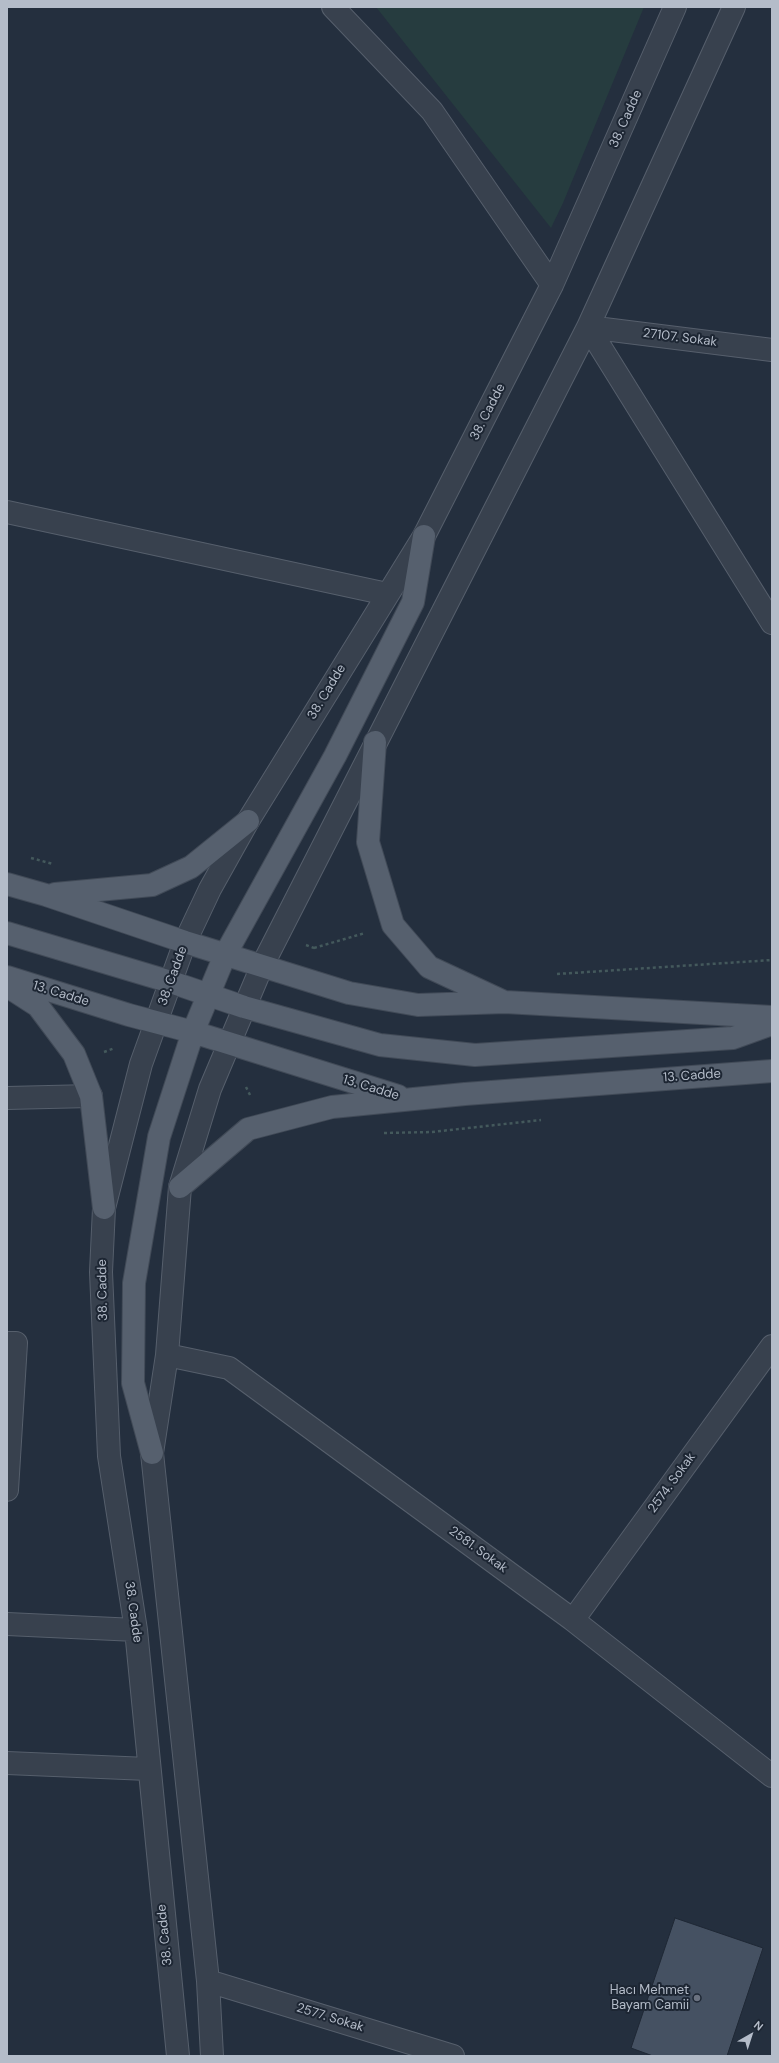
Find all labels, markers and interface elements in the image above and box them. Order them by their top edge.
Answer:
street label: 38. Cadde [606,88,646,150]
street label: 27107. Sokak [642,326,718,350]
street label: 38. Cadde [467,381,509,443]
street label: 38. Cadde [304,662,350,722]
street label: 38. Cadde [155,944,191,1008]
street label: 13. Cadde [31,978,91,1010]
street label: 13. Cadde [663,1066,721,1086]
street label: 13. Cadde [341,1072,401,1104]
street label: 38. Cadde [95,1259,111,1321]
street label: 2574. Sokak [645,1450,699,1516]
street label: 2581. Sokak [446,1524,510,1576]
street label: 38. Cadde [121,1580,145,1644]
street label: 38. Cadde [154,1904,176,1966]
place label: Hacı Mehmet Bayam Camii [610,1983,689,2014]
marker: Hacı Mehmet Bayam Camii [692,1993,702,2003]
street label: 2577. Sokak [294,2000,366,2036]
north arrow [731,2015,771,2055]
text: N [751,2018,766,2034]

